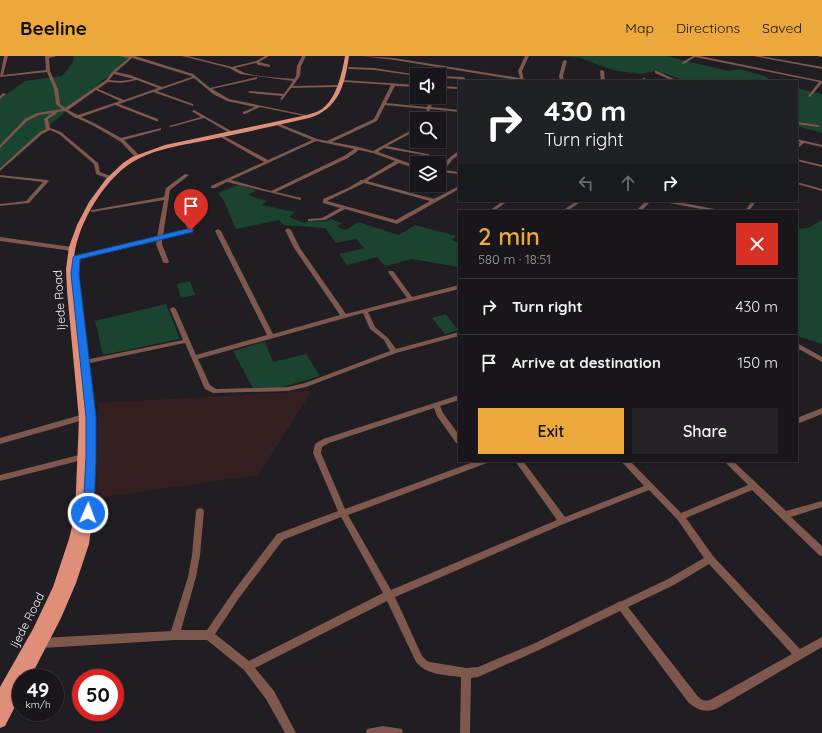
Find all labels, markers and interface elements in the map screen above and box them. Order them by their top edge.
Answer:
text: Beeline [20,16,87,40]
text: Map [625,19,654,37]
text: Directions [676,19,740,37]
text: Saved [762,19,802,37]
map controls [410,68,446,192]
button: sound [410,68,446,104]
text: 430 m [544,93,626,128]
icon: right [478,96,530,148]
button: search [410,112,446,148]
text: Turn right [544,128,624,151]
button: layers [410,156,446,192]
icon: left [575,172,597,194]
icon: ahead [617,172,639,194]
icon: right [659,172,681,194]
pin [174,189,208,230]
icon: arrive [180,195,202,217]
text: 2 min [478,221,540,251]
button: close [736,223,778,265]
text: 580 m · 18:51 [478,251,551,267]
street label: Ijede Road [49,269,69,331]
icon: right [478,296,500,318]
text: Turn right [512,297,583,316]
text: 430 m [736,297,778,316]
icon: arrive [478,352,500,374]
text: Arrive at destination [512,353,661,372]
text: 150 m [738,353,778,372]
button: Exit [478,408,624,454]
button: Share [632,408,778,454]
position arrow [67,492,109,534]
street label: Ijede Road [7,590,47,650]
speed limit sign: 50 [72,669,124,721]
text: 49 [27,677,49,702]
text: km/h [25,698,51,711]

